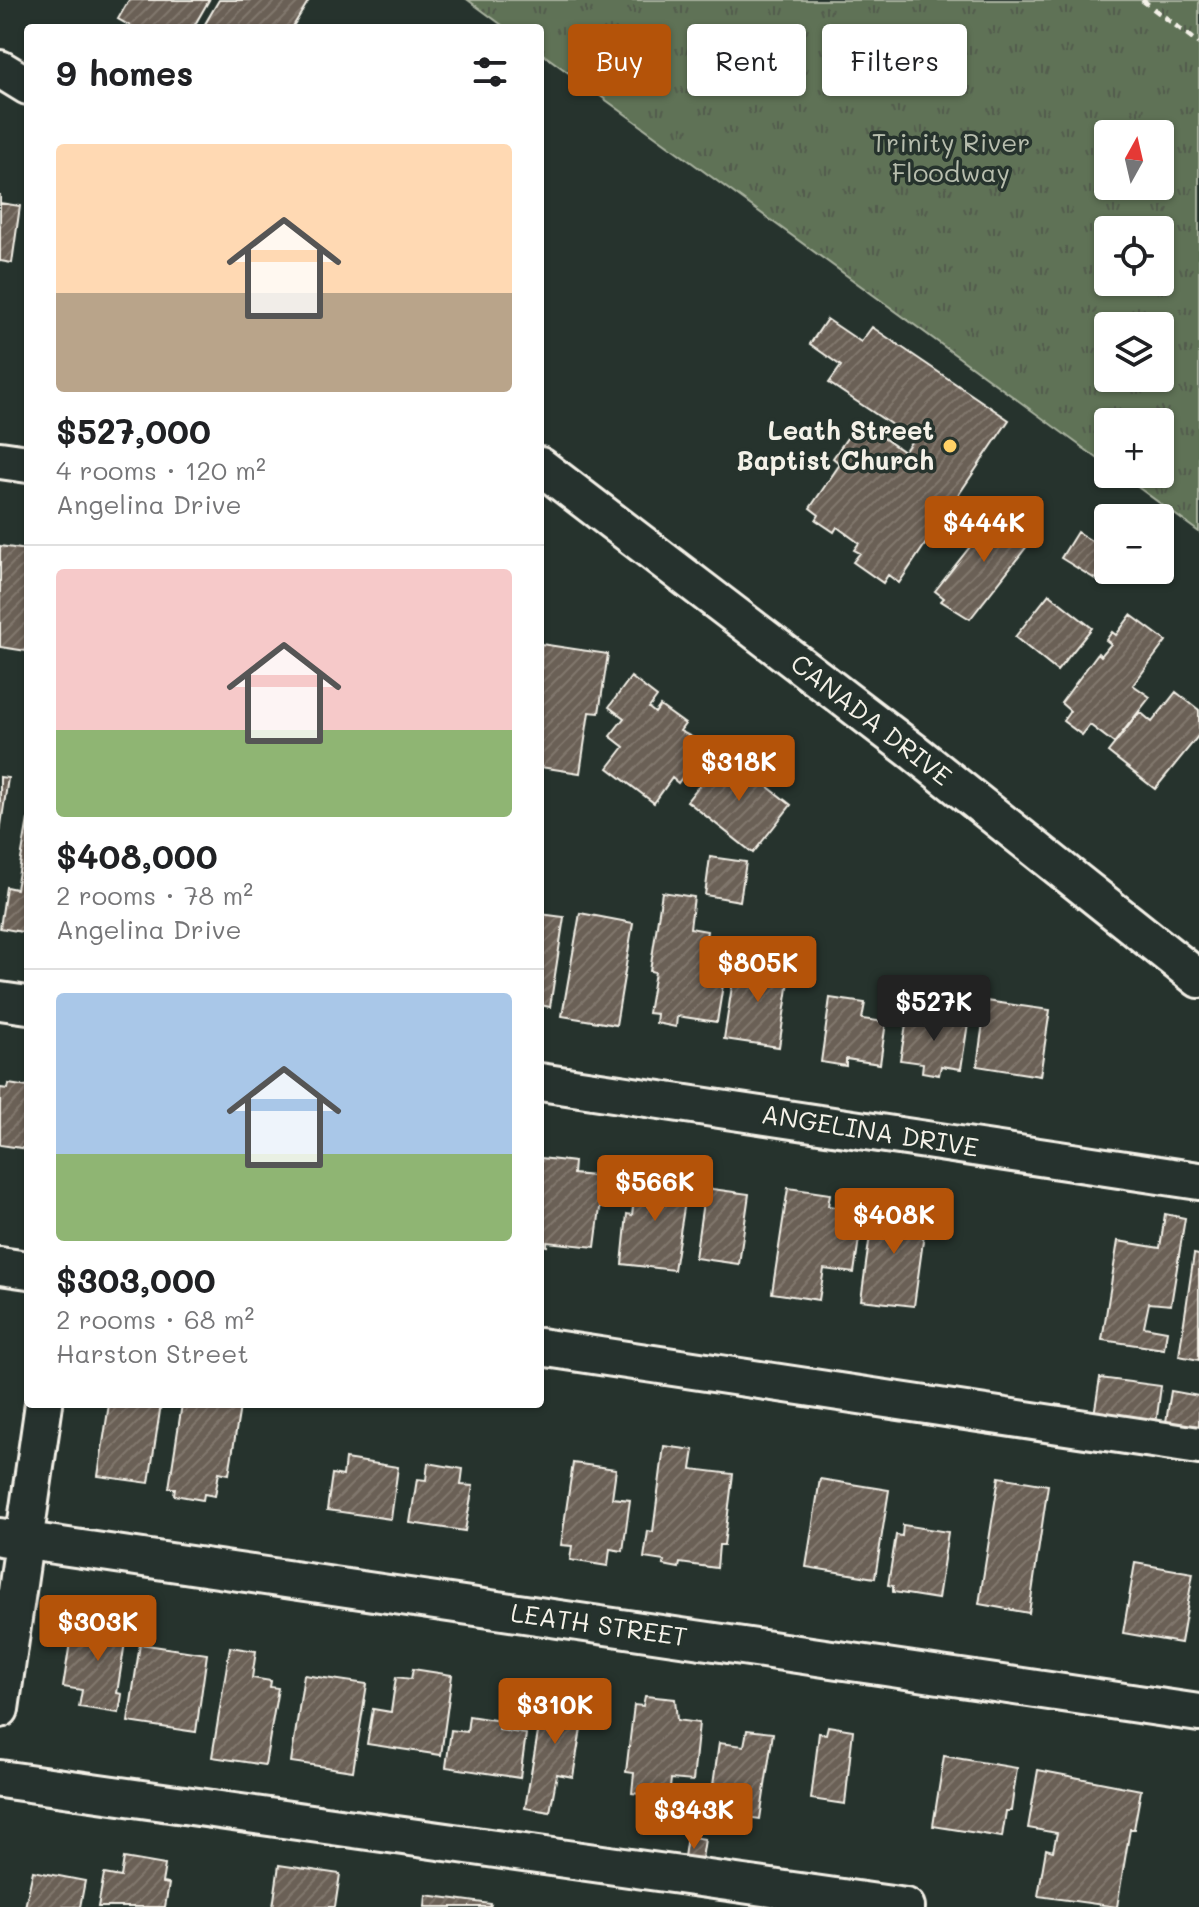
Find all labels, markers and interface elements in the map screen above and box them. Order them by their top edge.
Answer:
chip: Buy [568,24,671,96]
chip: Rent [687,24,806,96]
chip: Filters [822,24,967,96]
text: 9 homes [56,50,193,95]
icon: filters [468,50,512,94]
north arrow [1094,120,1174,200]
map controls [1094,120,1174,584]
park label: Trinity River Floodway [872,125,1030,189]
icon: home [212,196,356,340]
button: locate [1094,216,1174,296]
button: layers [1094,312,1174,392]
text: $527,000 [56,408,211,453]
button: + [1094,408,1174,488]
place label: Leath Street Baptist Church [736,413,934,477]
marker: Leath Street Baptist Church [941,437,959,455]
text: 4 rooms · 120 m² [56,453,266,487]
text: Angelina Drive [56,487,242,521]
pin: $444K [928,496,1040,564]
button: − [1094,504,1174,584]
text: $444K [943,505,1025,539]
icon: home [212,621,356,765]
street label: CANADA DRIVE [784,646,959,793]
pin: $318K [683,735,795,803]
text: $318K [701,744,777,778]
text: $408,000 [56,833,218,878]
text: 2 rooms · 78 m² [56,878,253,912]
text: Angelina Drive [56,912,242,946]
pin: $805K [702,936,814,1004]
text: $805K [717,945,799,979]
pin: $527K [878,975,990,1043]
text: $527K [895,984,973,1018]
icon: home [212,1045,356,1189]
street label: ANGELINA DRIVE [759,1096,981,1164]
pin: $566K [599,1155,711,1223]
text: $566K [615,1164,695,1198]
pin: $408K [838,1188,950,1256]
text: $408K [853,1197,935,1231]
text: $303,000 [56,1257,216,1302]
text: 2 rooms · 68 m² [56,1302,254,1336]
text: Harston Street [56,1336,249,1370]
pin: $303K [42,1595,154,1663]
street label: LEATH STREET [509,1595,690,1653]
text: $303K [57,1604,139,1638]
pin: $310K [499,1678,611,1746]
text: $310K [516,1687,594,1721]
pin: $343K [638,1783,750,1851]
text: $343K [654,1792,734,1826]

